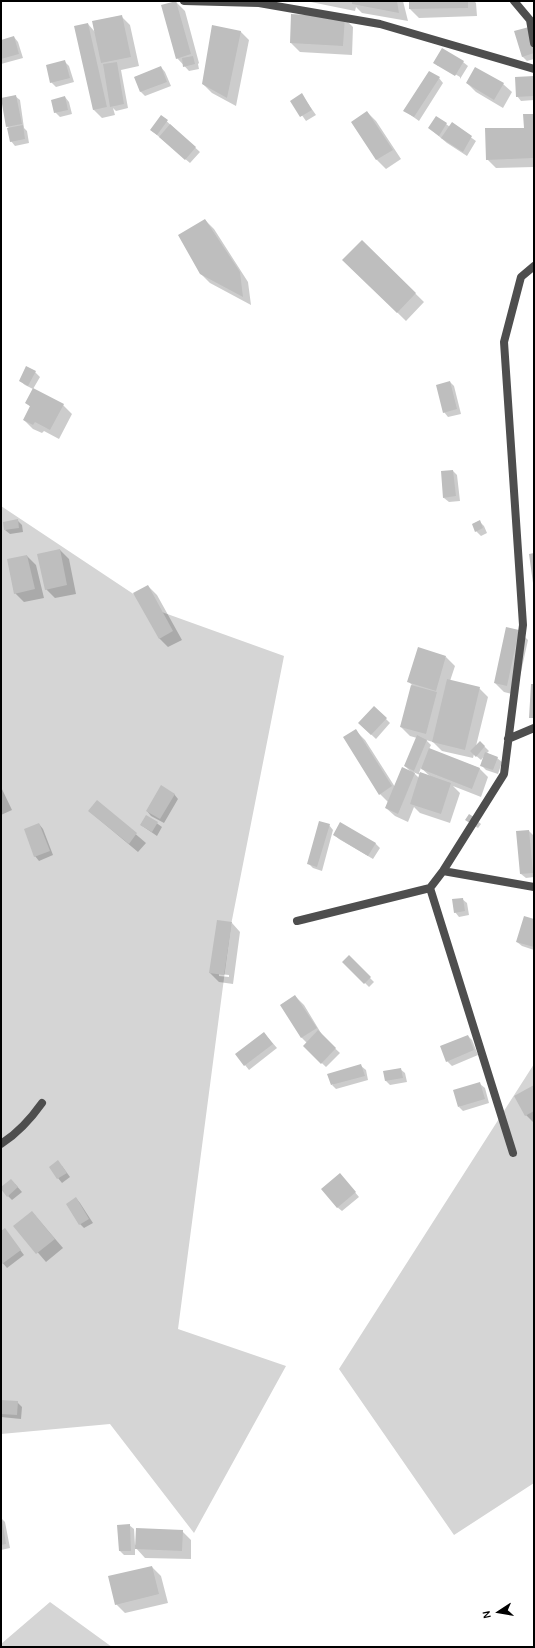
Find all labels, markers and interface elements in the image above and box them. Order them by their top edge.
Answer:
north arrow [479,1592,519,1632]
text: N [480,1609,494,1620]

